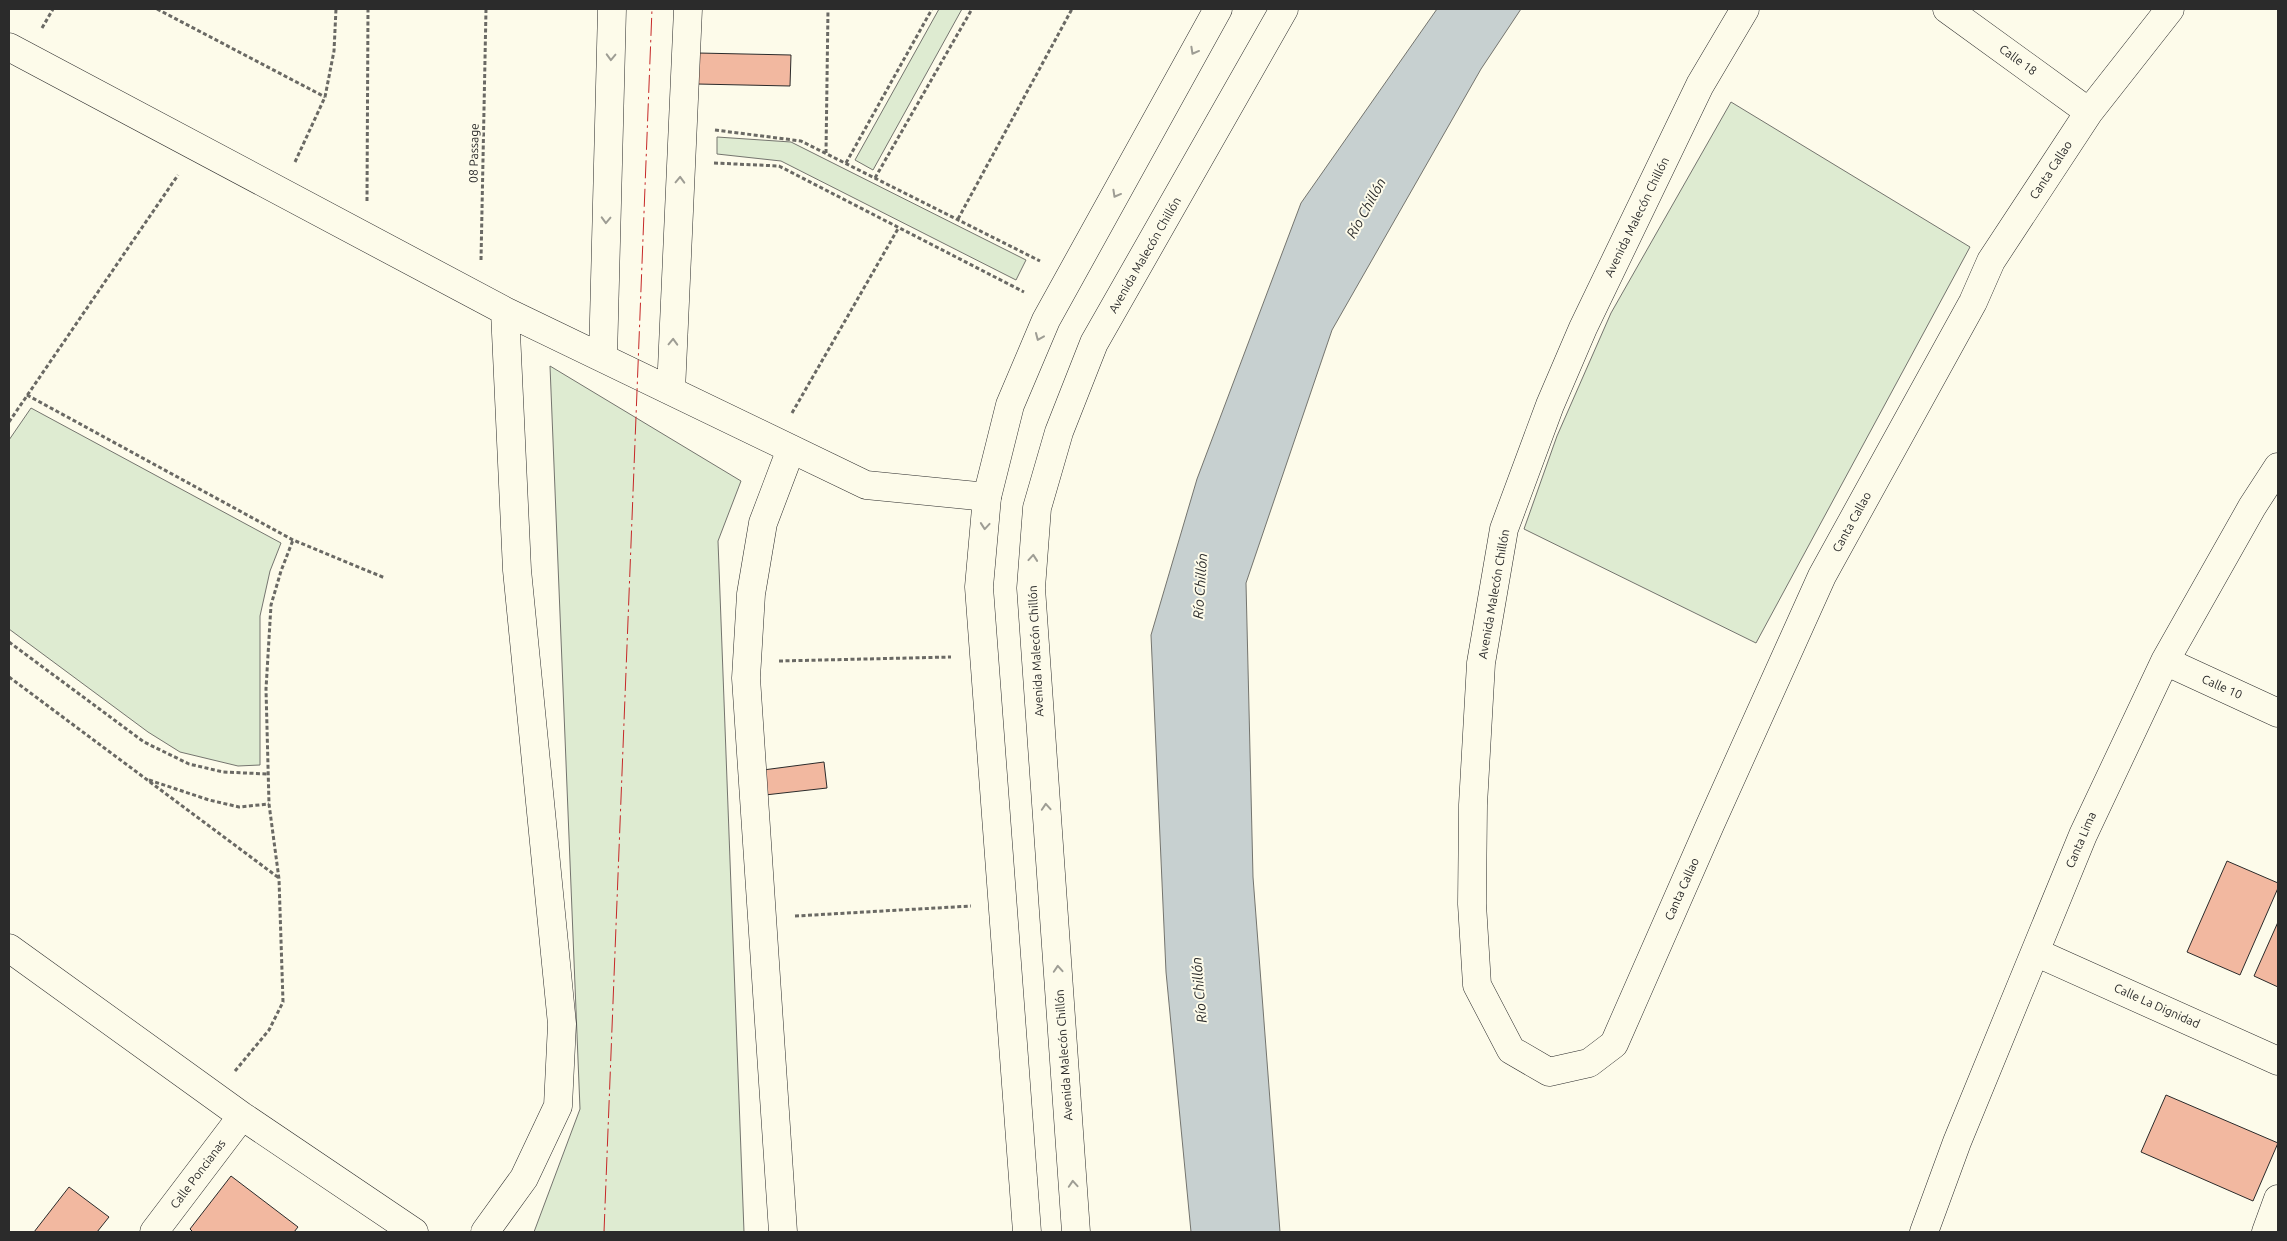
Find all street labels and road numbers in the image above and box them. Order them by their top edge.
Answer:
street label: Calle 18 [1997,42,2040,78]
street label: 08 Passage [466,123,481,183]
street label: Canta Callao [2027,138,2074,201]
street label: Avenida Malecón Chillón [1602,155,1671,279]
street label: Avenida Malecón Chillón [1106,195,1183,315]
street label: Canta Callao [1830,489,1874,554]
street label: Avenida Malecón Chillón [1476,528,1511,660]
street label: Avenida Malecón Chillón [1026,585,1045,717]
street label: Calle 10 [2200,672,2245,701]
street label: Canta Lima [2063,810,2098,870]
street label: Canta Callao [1662,856,1701,922]
street label: Calle La Dignidad [2112,981,2202,1030]
street label: Avenida Malecón Chillón [1052,989,1075,1121]
street label: Calle Poncianas [167,1137,228,1211]

